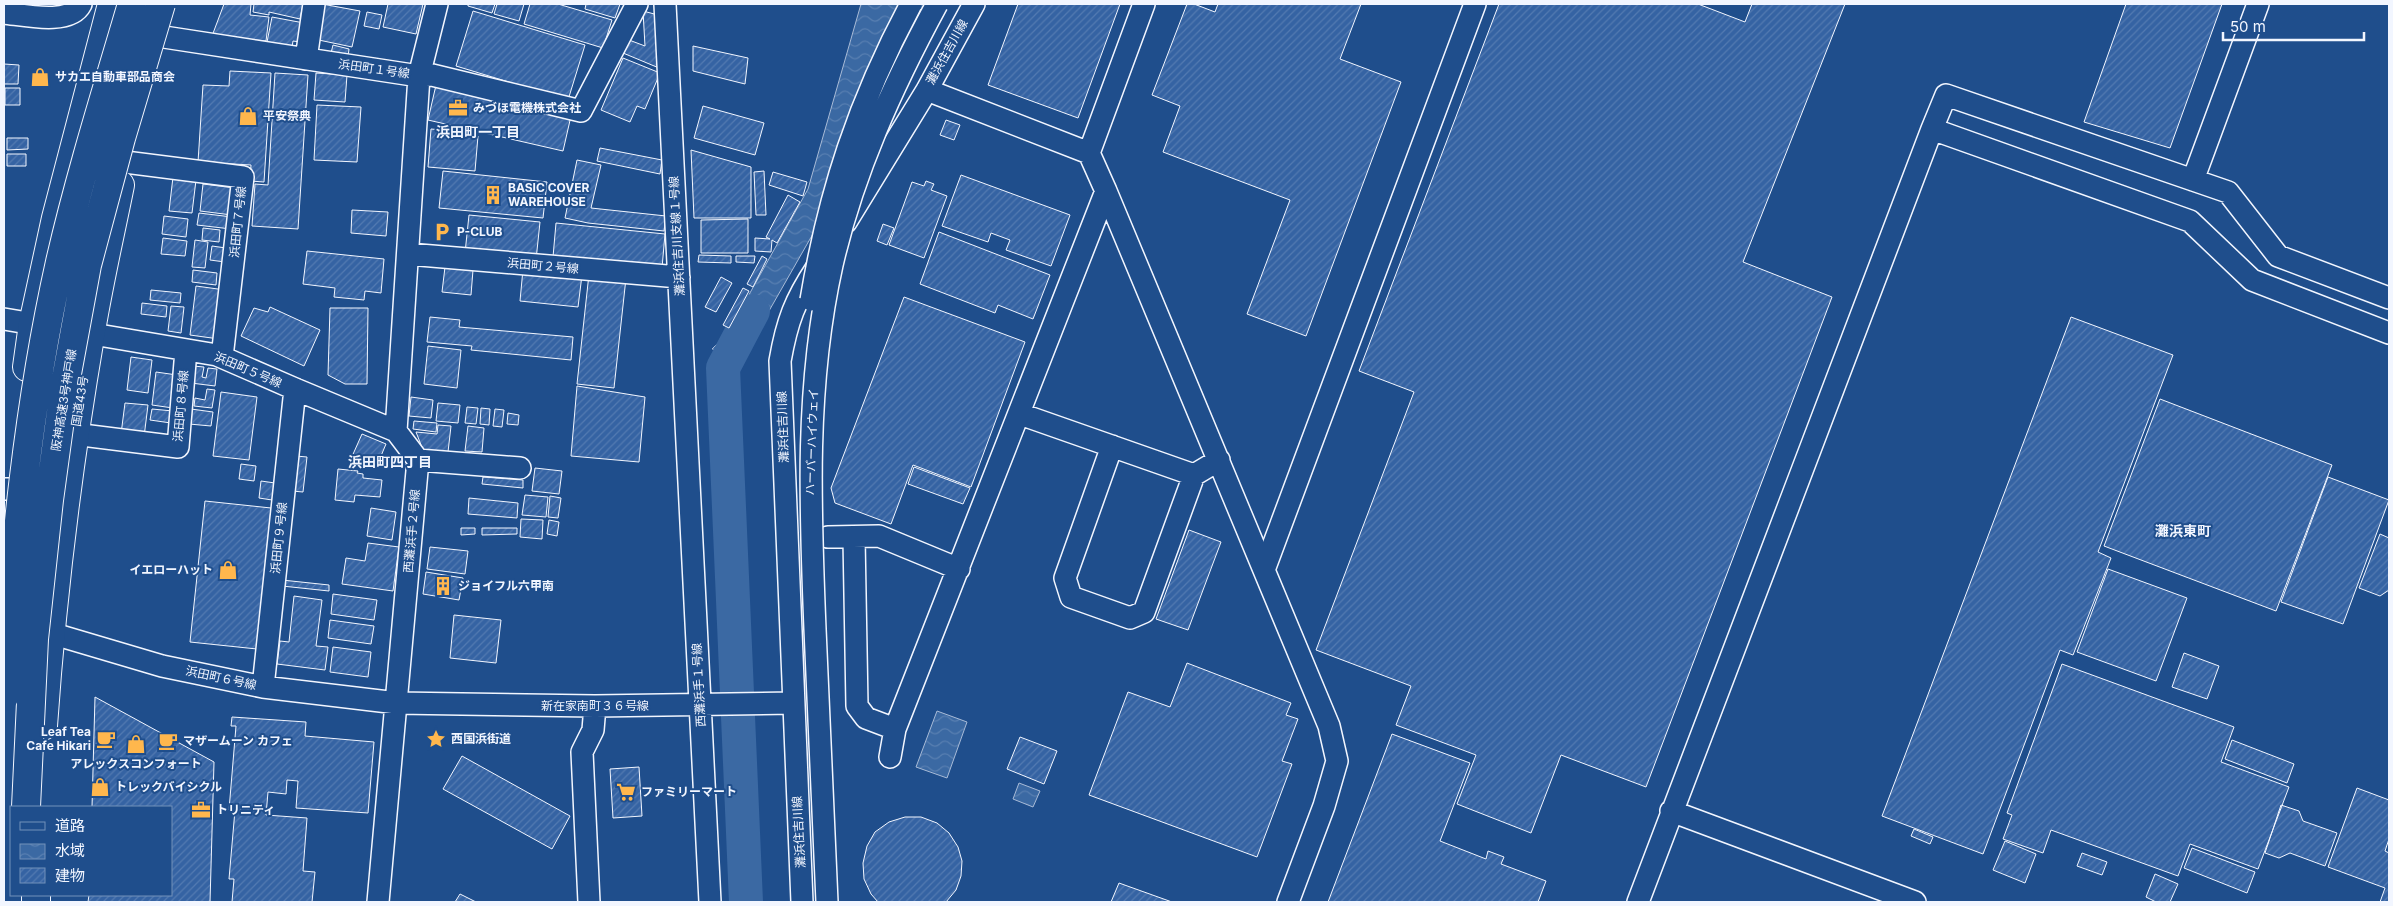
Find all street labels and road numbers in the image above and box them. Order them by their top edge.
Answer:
street label: 灘浜住吉川線 [923,17,971,87]
street label: 浜田町１号線 [337,56,411,81]
street label: 灘浜住吉川支線１号線 [666,176,687,296]
street label: 浜田町７号線 [226,185,249,259]
street label: 浜田町２号線 [507,255,580,276]
street label: 阪神高速3号神戸線 [48,348,79,452]
street label: 浜田町５号線 [212,349,284,391]
street label: 浜田町８号線 [170,369,191,442]
street label: 国道43号 [68,374,91,427]
street label: ハーバーハイウェイ [802,388,821,496]
street label: 灘浜住吉川線 [774,391,791,463]
street label: 西灘浜手２号線 [400,488,423,573]
street label: 浜田町９号線 [267,501,290,575]
street label: 西灘浜手１号線 [689,643,708,727]
street label: 浜田町６号線 [184,663,258,692]
street label: 新在家南町３６号線 [541,698,649,713]
street label: 灘浜住吉川線 [789,796,808,868]

